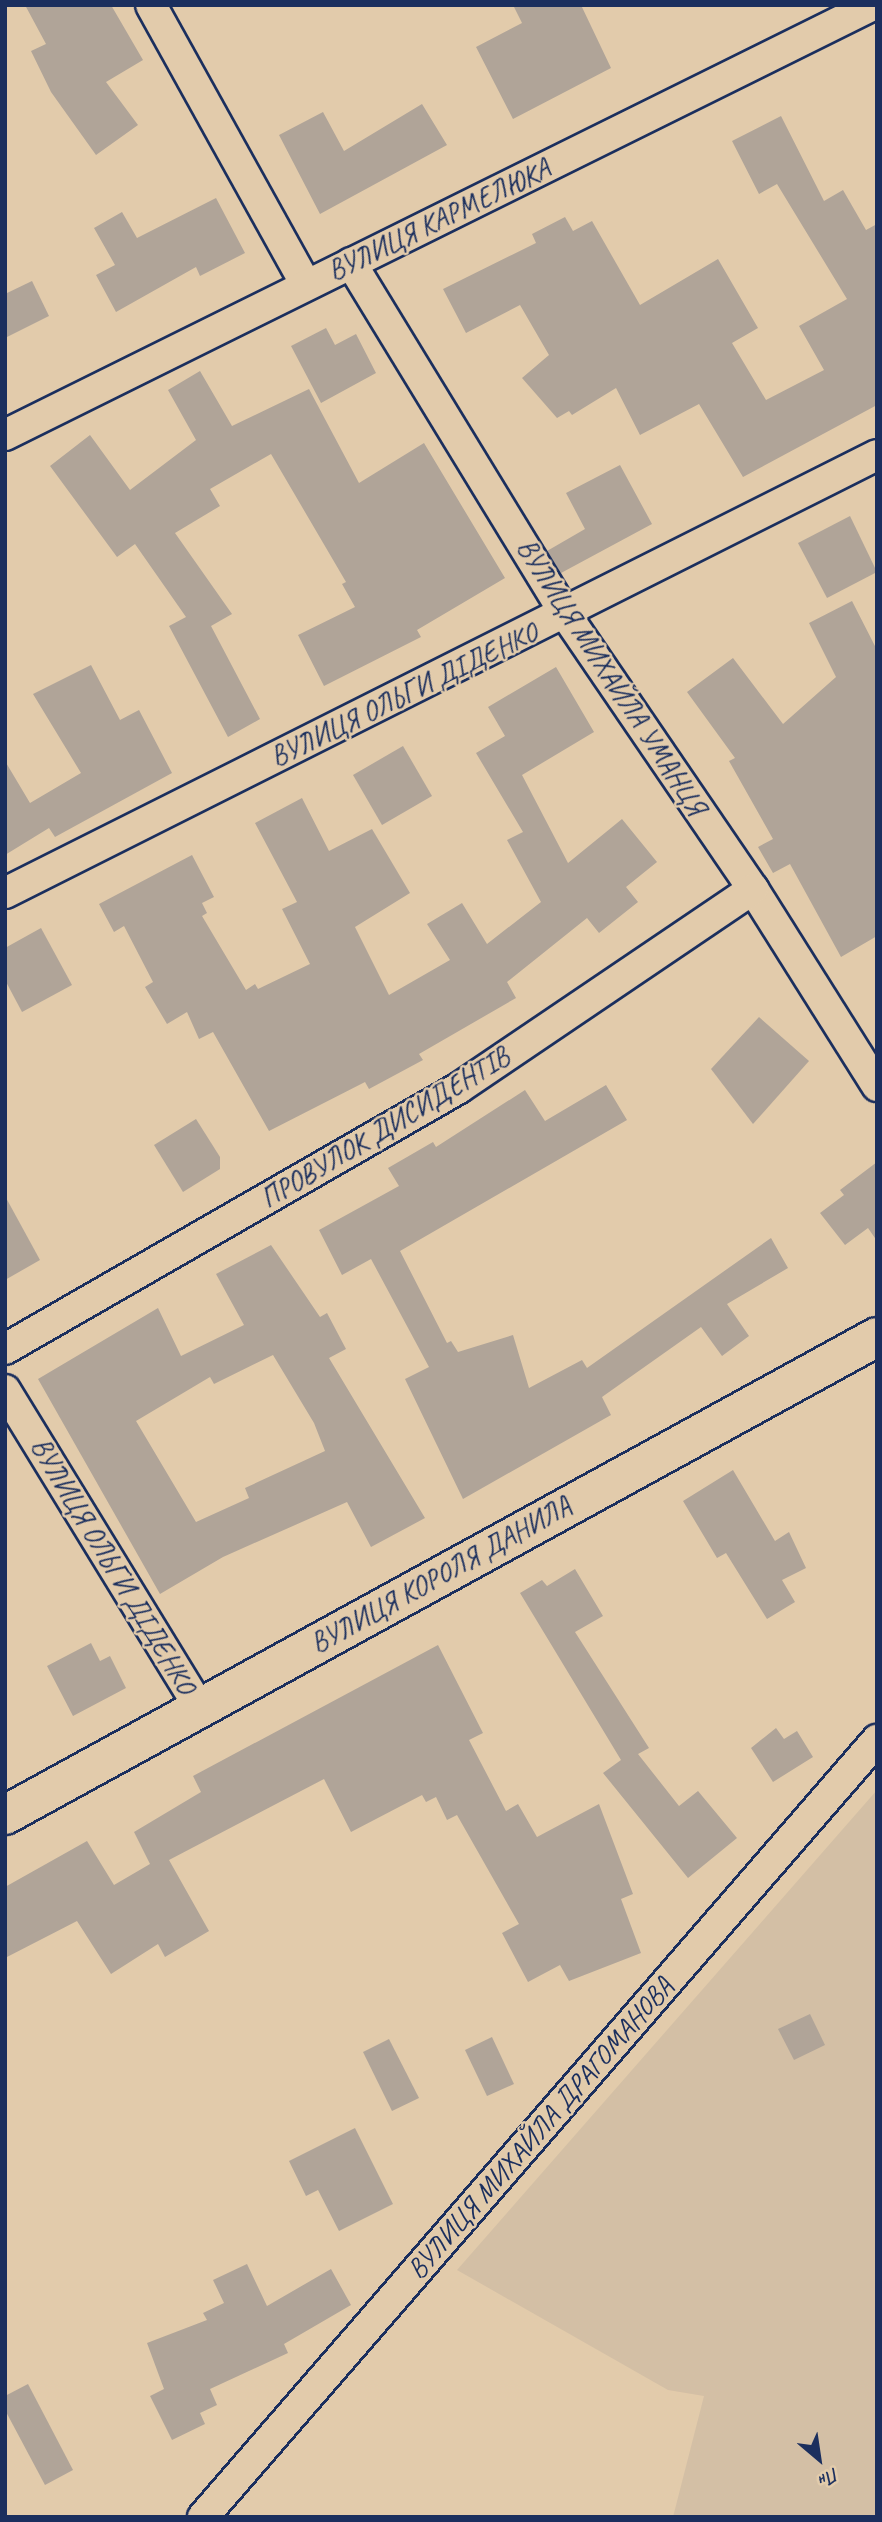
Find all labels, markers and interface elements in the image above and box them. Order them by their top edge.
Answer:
street label: ВУЛИЦЯ КАРМЕЛЮКА [322,152,556,288]
street label: ВУЛИЦЯ МИХАЙЛА УМАНЦЯ [510,533,712,821]
street label: ВУЛИЦЯ ОЛЬГИ ДІДЕНКО [265,616,543,774]
street label: ПРОВУЛОК ДИСИДЕНТІВ [255,1040,515,1216]
street label: ВУЛИЦЯ ОЛЬГИ ДІДЕНКО [23,1432,203,1700]
street label: ВУЛИЦЯ КОРОЛЯ ДАНИЛА [305,1489,577,1661]
street label: ВУЛИЦЯ МИХАЙЛА ДРАГОМАНОВА [399,1970,681,2286]
north arrow [784,2424,854,2494]
text: Пн [815,2462,844,2493]

